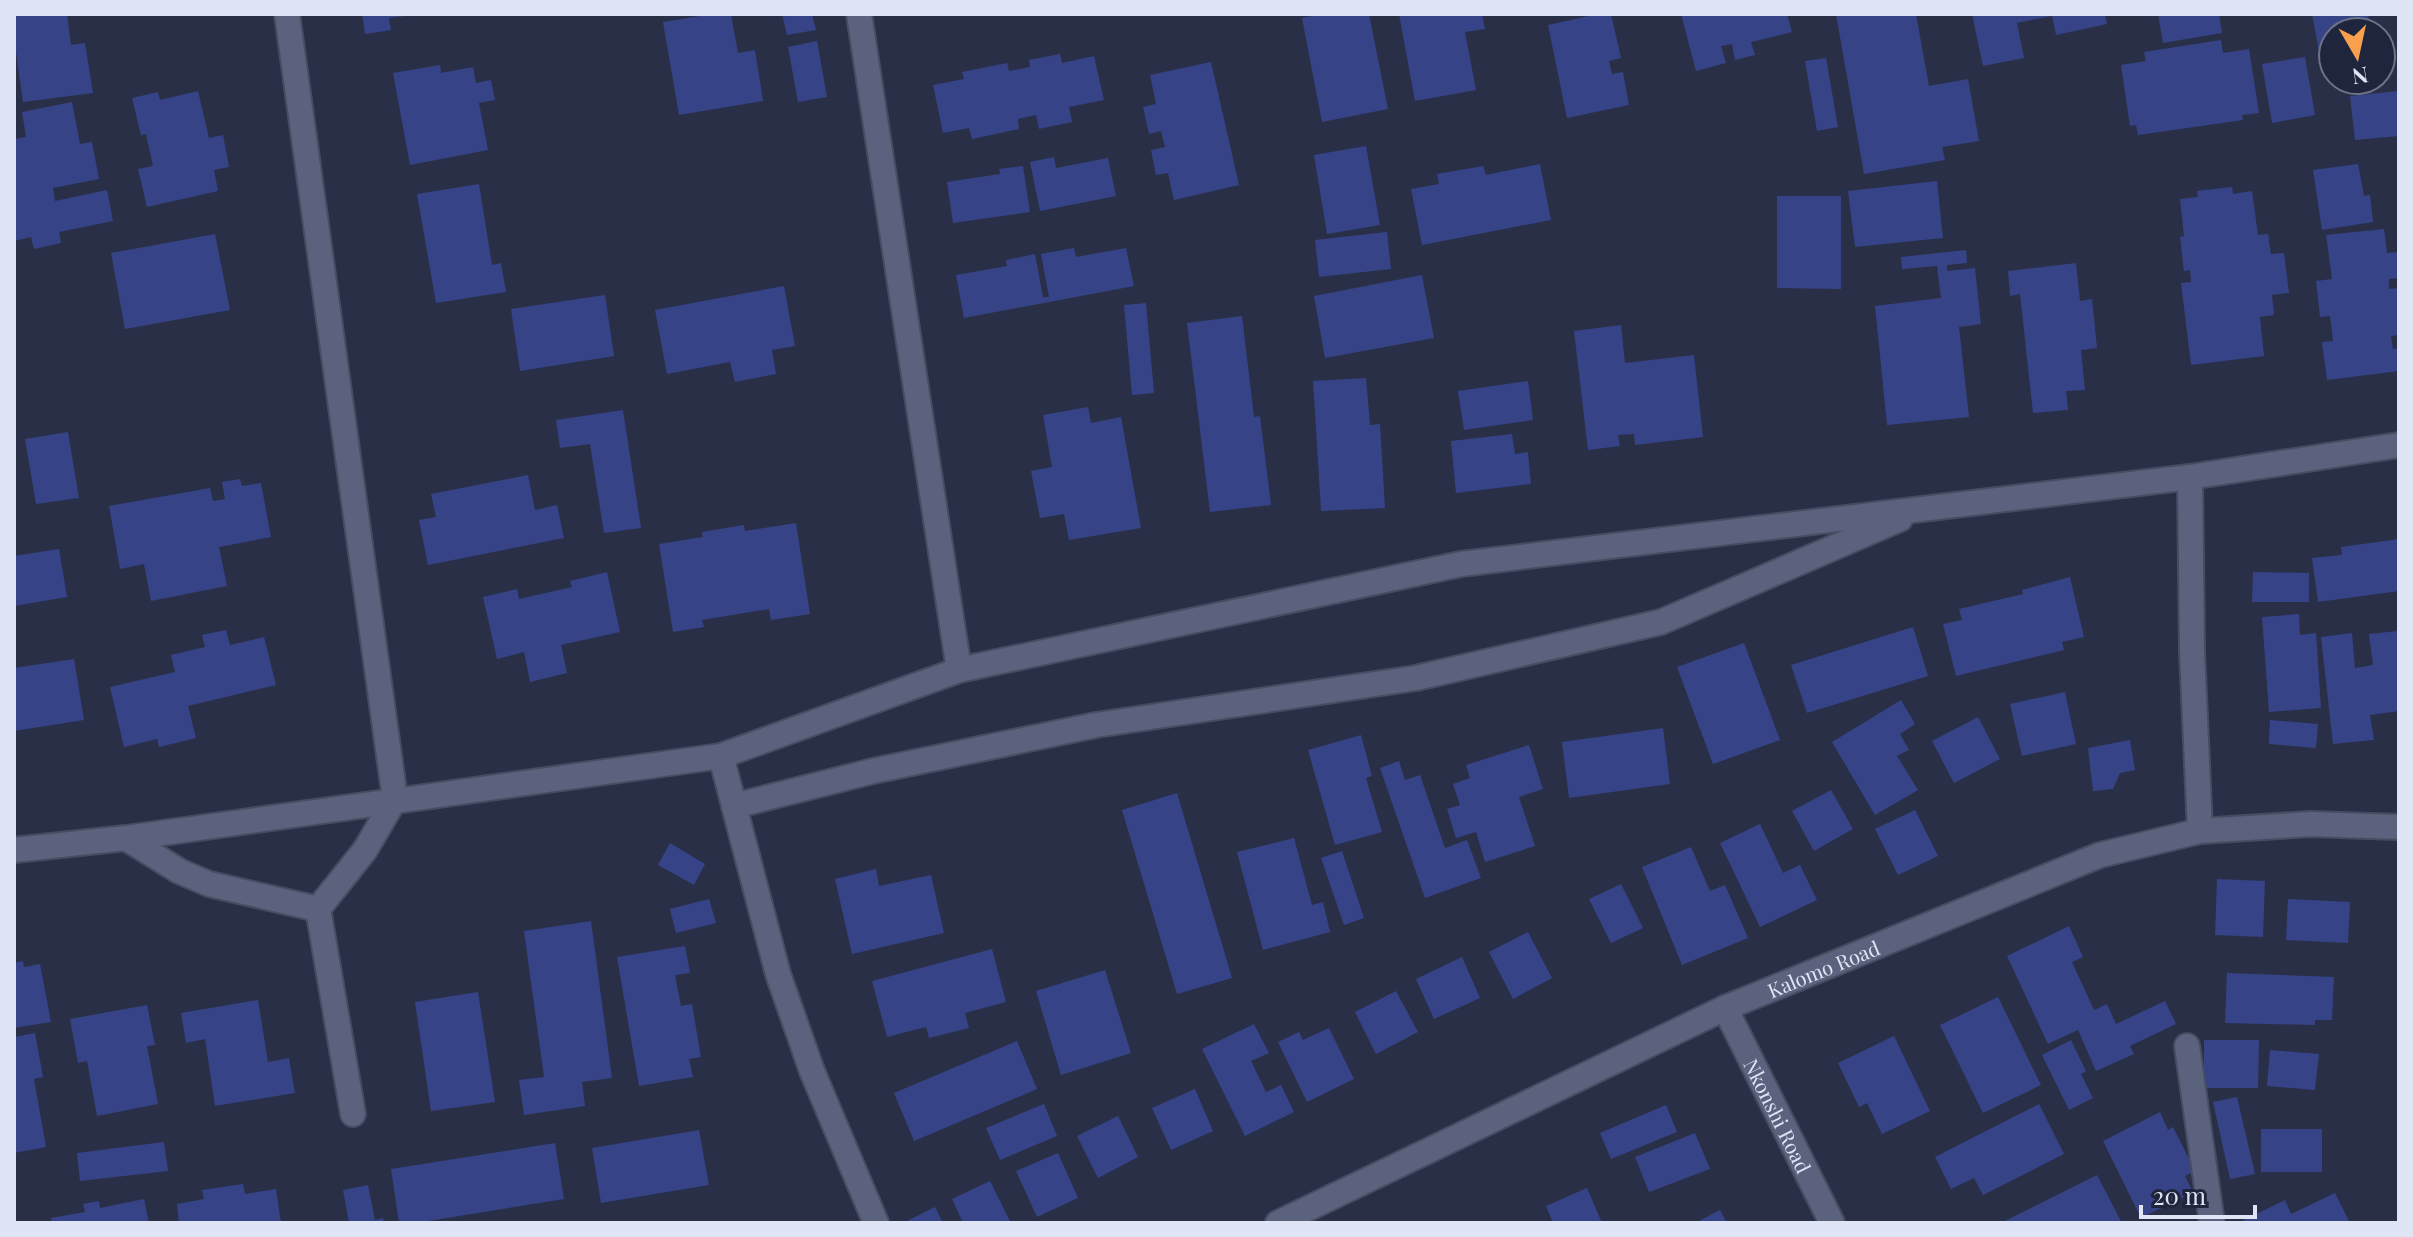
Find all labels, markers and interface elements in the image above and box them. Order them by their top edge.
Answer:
north arrow [2317,16,2397,96]
text: N [2350,61,2370,93]
street label: Kalomo Road [1763,933,1884,1003]
street label: Nkonshi Road [1739,1054,1818,1177]
scale bar [2141,1169,2255,1219]
text: 20 m [2153,1179,2206,1211]

